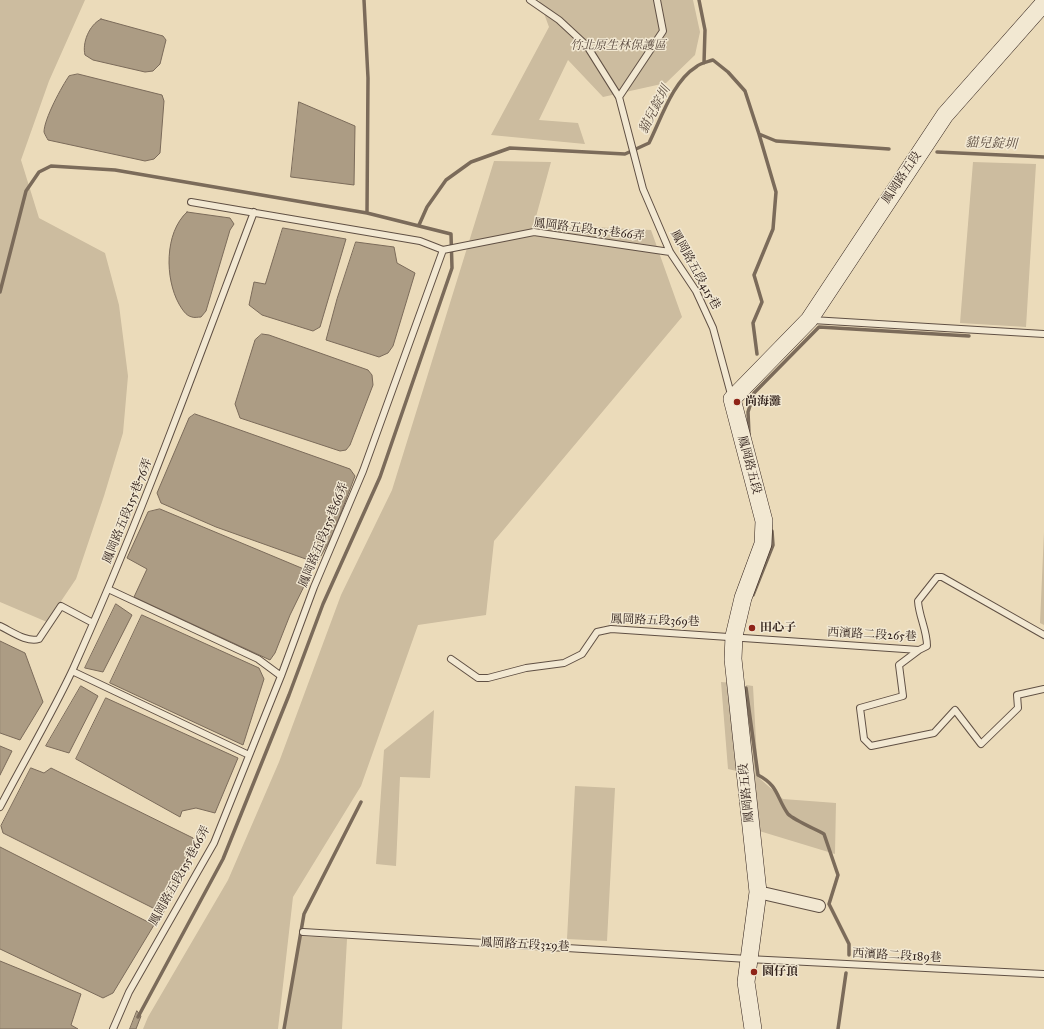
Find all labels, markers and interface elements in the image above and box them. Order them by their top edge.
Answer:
park label: 竹北原生林保護區 [570,39,666,53]
water label: 貓兒錠圳 [636,83,674,137]
water label: 貓兒錠圳 [965,135,1017,153]
street label: 鳳岡路五段 [879,149,925,207]
street label: 鳳岡路五段155巷66弄 [532,216,646,244]
street label: 鳳岡路五段415巷 [667,228,723,312]
place label: 尚海灘 [745,395,781,409]
marker: 尚海灘 [732,397,742,407]
street label: 鳳岡路五段 [734,434,764,496]
street label: 鳳岡路五段155巷76弄 [100,456,156,566]
street label: 鳳岡路五段155巷66弄 [296,480,352,590]
street label: 鳳岡路五段369巷 [610,612,700,630]
place label: 田心子 [760,621,796,635]
marker: 田心子 [747,623,757,633]
street label: 西濱路二段265巷 [827,625,917,645]
street label: 鳳岡路五段 [737,762,757,824]
street label: 鳳岡路五段155巷66弄 [147,823,213,929]
street label: 鳳岡路五段329巷 [480,935,570,955]
street label: 西濱路二段189巷 [852,946,942,966]
place label: 園仔頂 [762,965,798,979]
marker: 園仔頂 [749,967,759,977]

